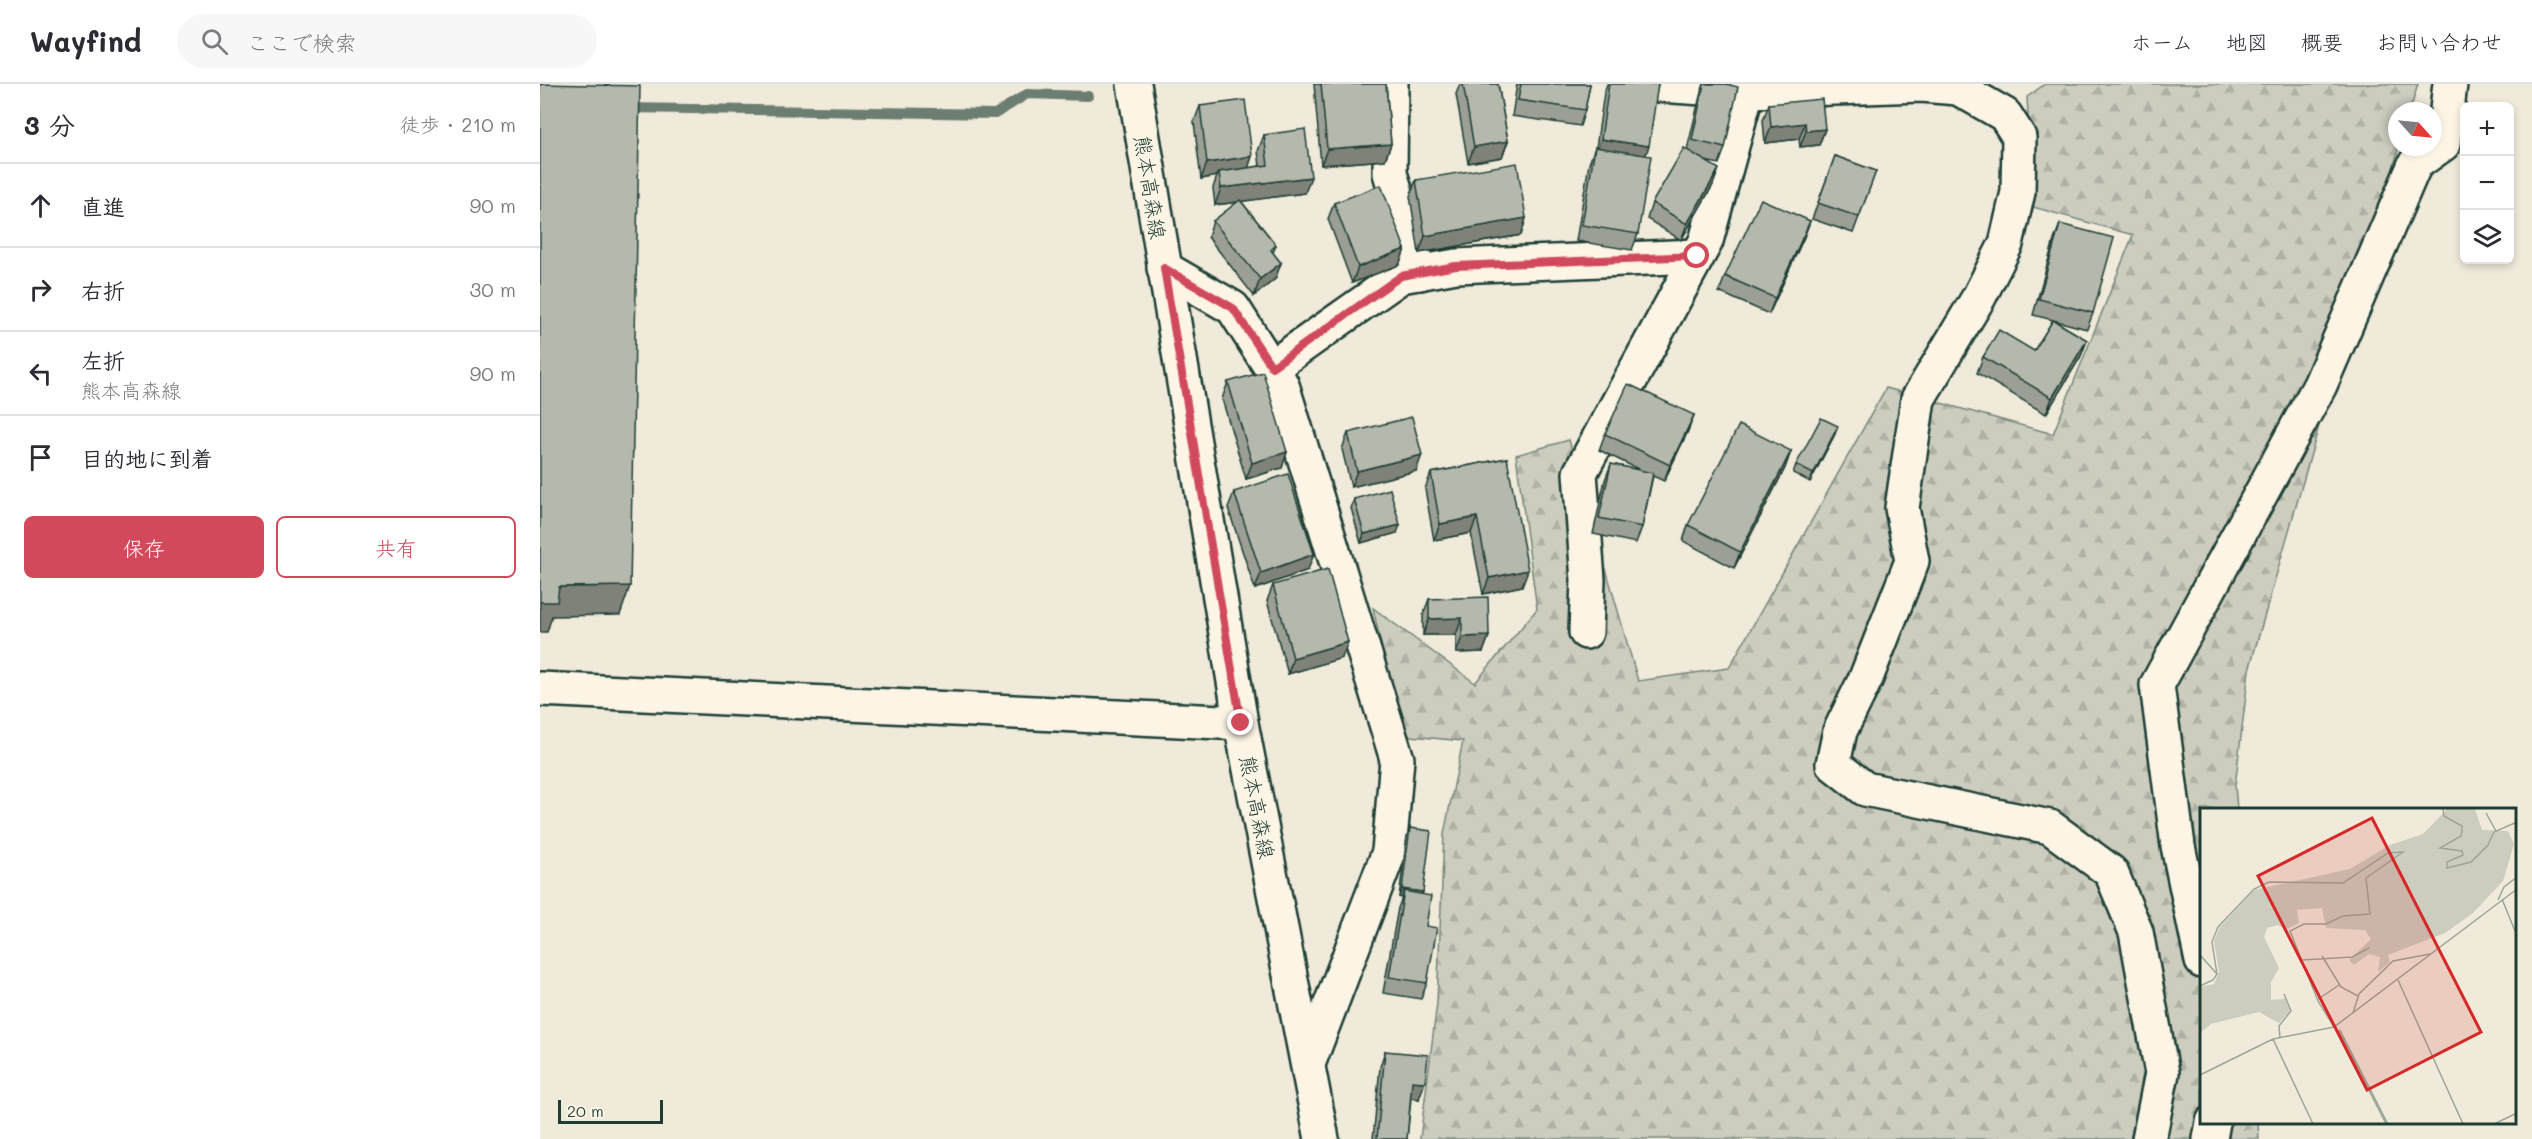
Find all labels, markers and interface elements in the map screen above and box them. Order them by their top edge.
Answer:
search box [177,14,597,68]
text: Wayfind [30,23,141,59]
icon: search [198,25,231,58]
text: ここで検索 [246,28,356,57]
text: ホーム [2131,28,2193,55]
text: 地図 [2226,28,2268,55]
text: 概要 [2301,28,2343,55]
text: お問い合わせ [2376,28,2502,55]
north arrow [2388,102,2442,156]
map controls [2460,102,2514,264]
button: + [2460,102,2514,156]
text: 3 分 [24,108,75,142]
text: 徒歩 · 210 m [400,111,516,137]
street label: 熊本高森線 [1129,133,1173,241]
button: − [2460,156,2514,210]
icon: ahead [24,189,57,222]
text: 直進 [81,192,125,221]
text: 90 m [470,192,516,218]
button: layers [2460,210,2514,264]
route start [1683,242,1709,268]
icon: right [24,273,57,306]
text: 右折 [81,276,125,305]
text: 30 m [470,276,516,302]
text: 左折 [81,346,125,375]
icon: left [24,357,57,390]
text: 90 m [470,360,516,386]
text: 熊本高森線 [81,377,181,403]
icon: arrive [24,441,57,474]
text: 目的地に到着 [81,444,213,473]
button: 保存 [24,516,264,578]
button: 共有 [276,516,516,578]
route end [1227,709,1253,735]
street label: 熊本高森線 [1235,753,1281,861]
inset map [2200,808,2517,1124]
scale bar [558,1097,663,1124]
text: 20 m [567,1100,604,1121]

